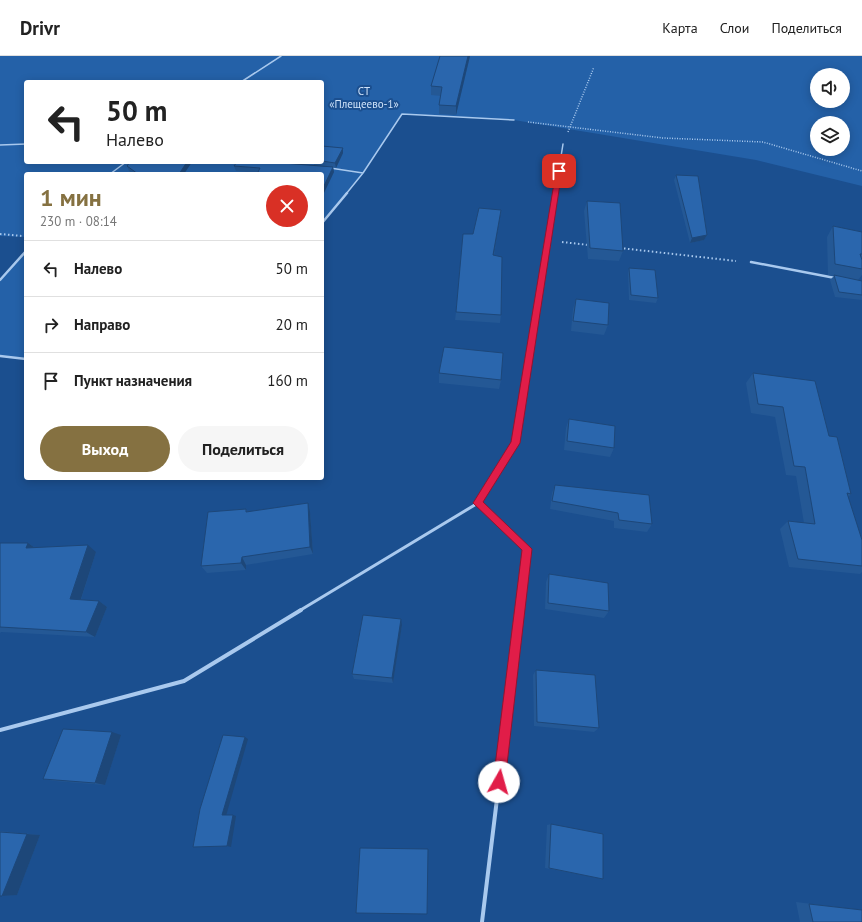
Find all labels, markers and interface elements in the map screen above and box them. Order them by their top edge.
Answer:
text: Drivr [20,16,60,40]
text: Карта [662,19,698,37]
text: Слои [720,19,749,37]
text: Поделиться [771,19,842,37]
map controls [810,68,850,156]
button: sound [810,68,850,108]
park label: СТ «Плещеево-1» [329,84,399,111]
text: 50 m [106,92,167,129]
icon: left [40,96,92,148]
button: layers [810,116,850,156]
text: Налево [106,128,164,151]
pin [542,154,576,188]
icon: arrive [548,160,570,182]
text: 1 мин [40,182,102,213]
button: close [266,185,308,227]
text: 230 m · 08:14 [40,213,117,230]
icon: left [40,258,62,280]
text: Налево [74,259,122,278]
text: 50 m [275,259,308,278]
icon: right [40,314,62,336]
text: Направо [74,315,130,334]
text: 20 m [275,315,308,334]
icon: arrive [40,370,62,392]
text: Пункт назначения [74,371,192,390]
text: 160 m [267,371,308,390]
button: Выход [40,426,170,472]
button: Поделиться [178,426,308,472]
position arrow [478,761,520,803]

